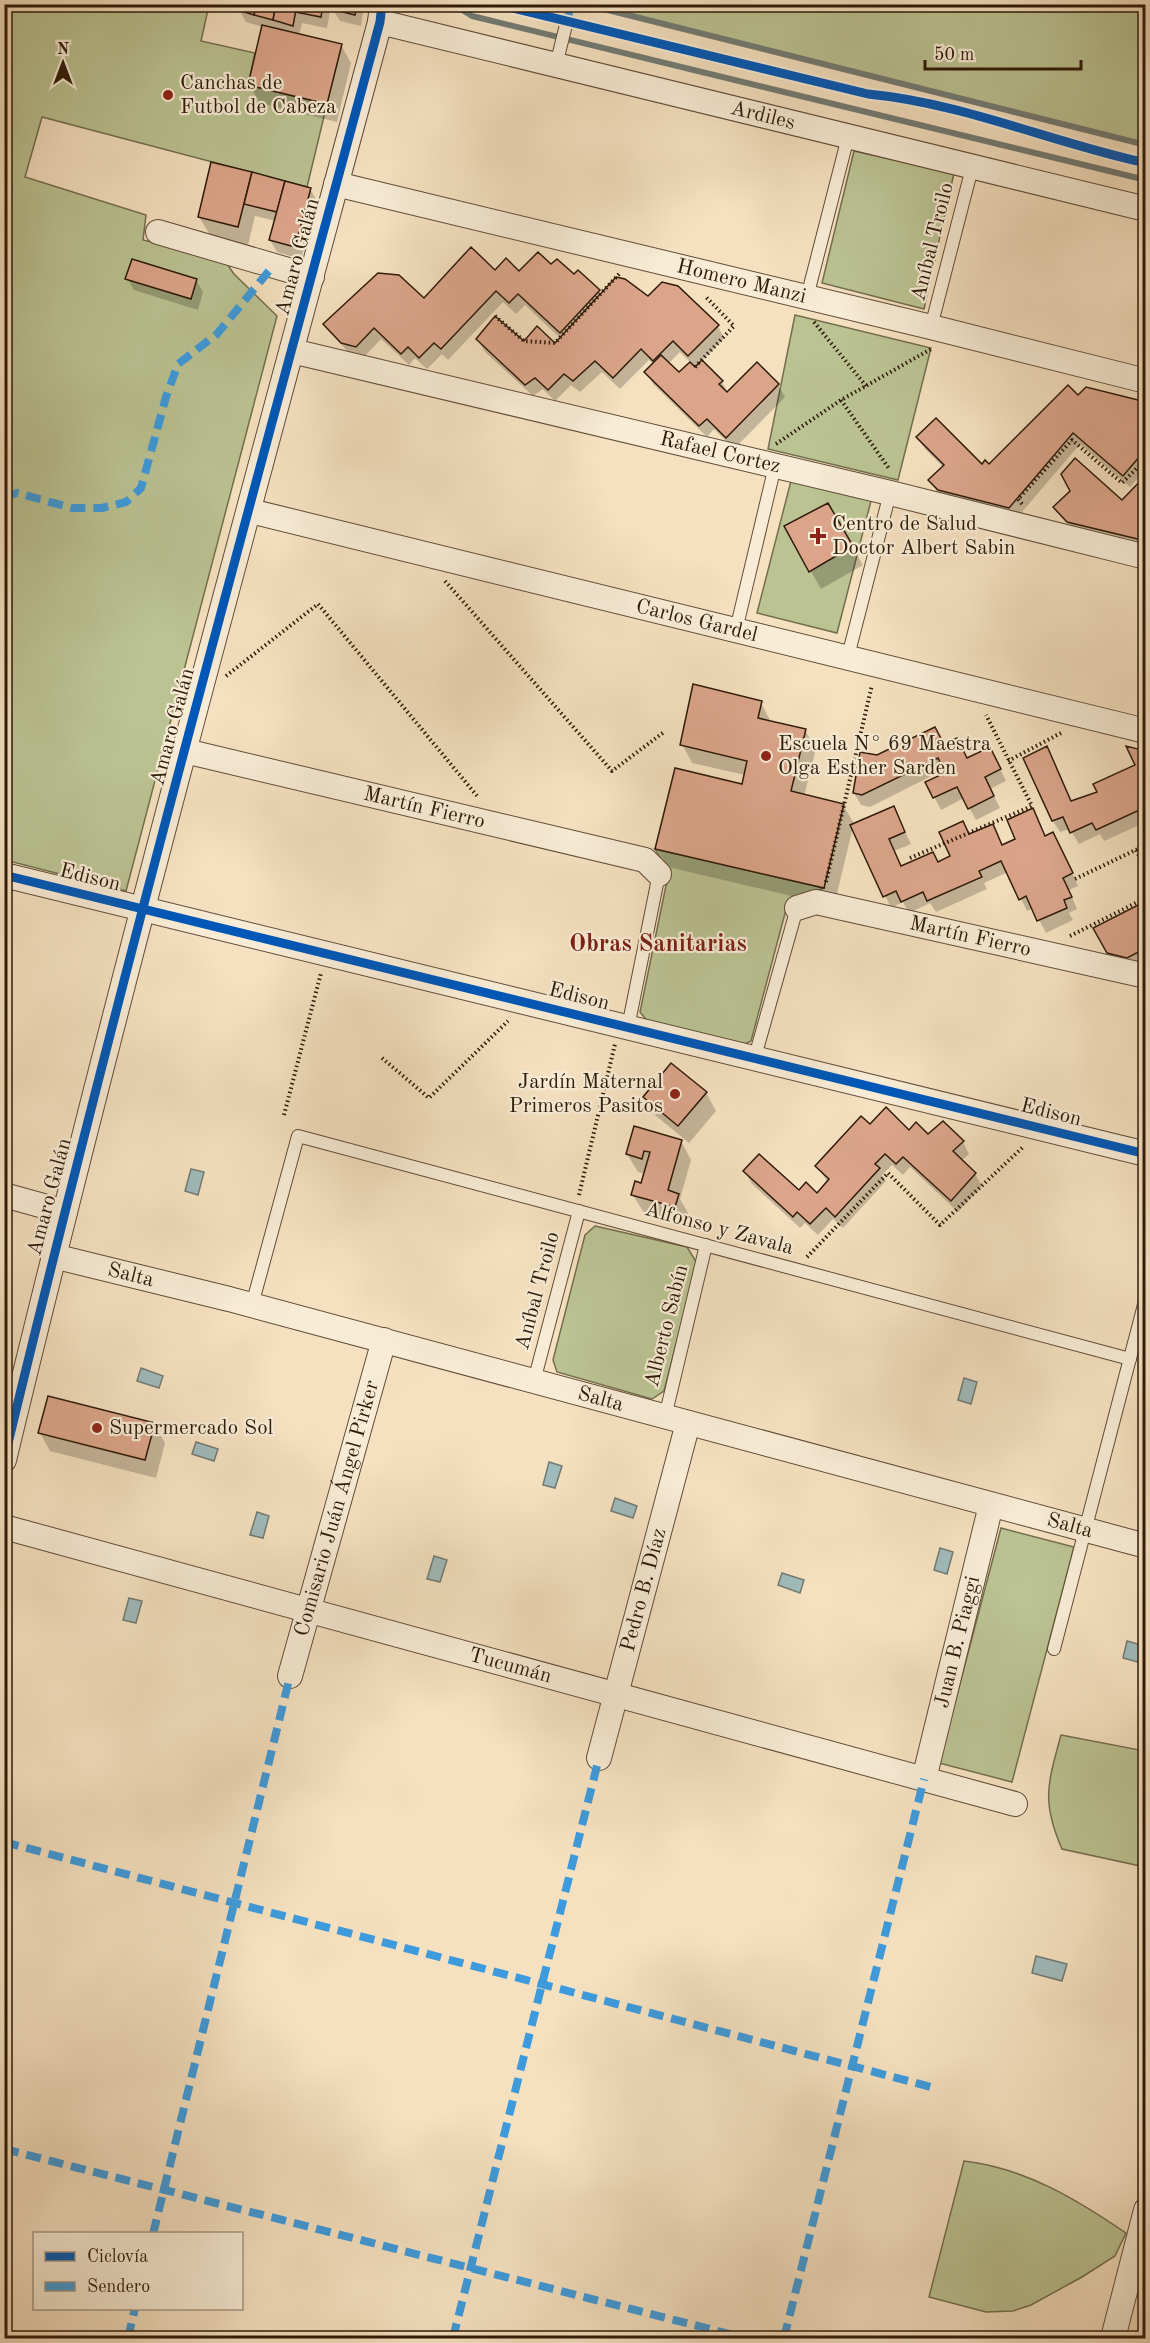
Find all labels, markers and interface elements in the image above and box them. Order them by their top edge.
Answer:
north arrow [33,33,93,93]
scale bar [925,33,1081,71]
text: N [57,42,70,58]
text: 50 m [934,46,974,64]
place label: Canchas de Futbol de Cabeza [180,73,336,118]
marker: Canchas de Futbol de Cabeza [161,88,175,102]
street label: Ardiles [728,97,797,133]
street label: Aníbal Troilo [908,181,958,303]
street label: Amaro Galán [272,196,324,318]
street label: Homero Manzi [675,256,808,307]
street label: Rafael Cortez [658,428,783,477]
place label: Centro de Salud Doctor Albert Sabin [832,514,1015,559]
marker: Centro de Salud Doctor Albert Sabin [809,527,827,545]
street label: Carlos Gardel [634,596,760,646]
street label: Amaro Galán [147,666,199,788]
place label: Escuela N° 69 Maestra Olga Esther Sarden [778,734,991,779]
marker: Escuela N° 69 Maestra Olga Esther Sarden [759,749,773,763]
street label: Martín Fierro [362,783,487,832]
street label: Edison [57,860,123,896]
street label: Martín Fierro [907,913,1033,960]
district label: Obras Sanitarias [569,933,747,957]
street label: Edison [546,979,612,1015]
place label: Jardín Maternal Primeros Pasitos [509,1072,663,1117]
marker: Jardín Maternal Primeros Pasitos [668,1087,682,1101]
street label: Edison [1018,1095,1084,1131]
street label: Amaro Galán [24,1136,76,1258]
street label: Alfonso y Zavala [642,1199,796,1259]
street label: Aníbal Troilo [512,1230,564,1352]
street label: Salta [105,1259,156,1291]
street label: Alberto Sabín [642,1263,692,1389]
street label: Comisario Juán Ángel Pirker [291,1378,383,1639]
street label: Salta [575,1383,626,1415]
place label: Supermercado Sol [109,1418,274,1439]
marker: Supermercado Sol [90,1421,104,1435]
street label: Salta [1045,1509,1095,1542]
street label: Pedro B. Díaz [617,1526,670,1654]
street label: Juan B. Piaggi [931,1574,984,1710]
street label: Tucumán [467,1644,554,1687]
legend [33,2232,243,2310]
text: Ciclovía [87,2248,148,2266]
text: Sendero [87,2278,150,2296]

